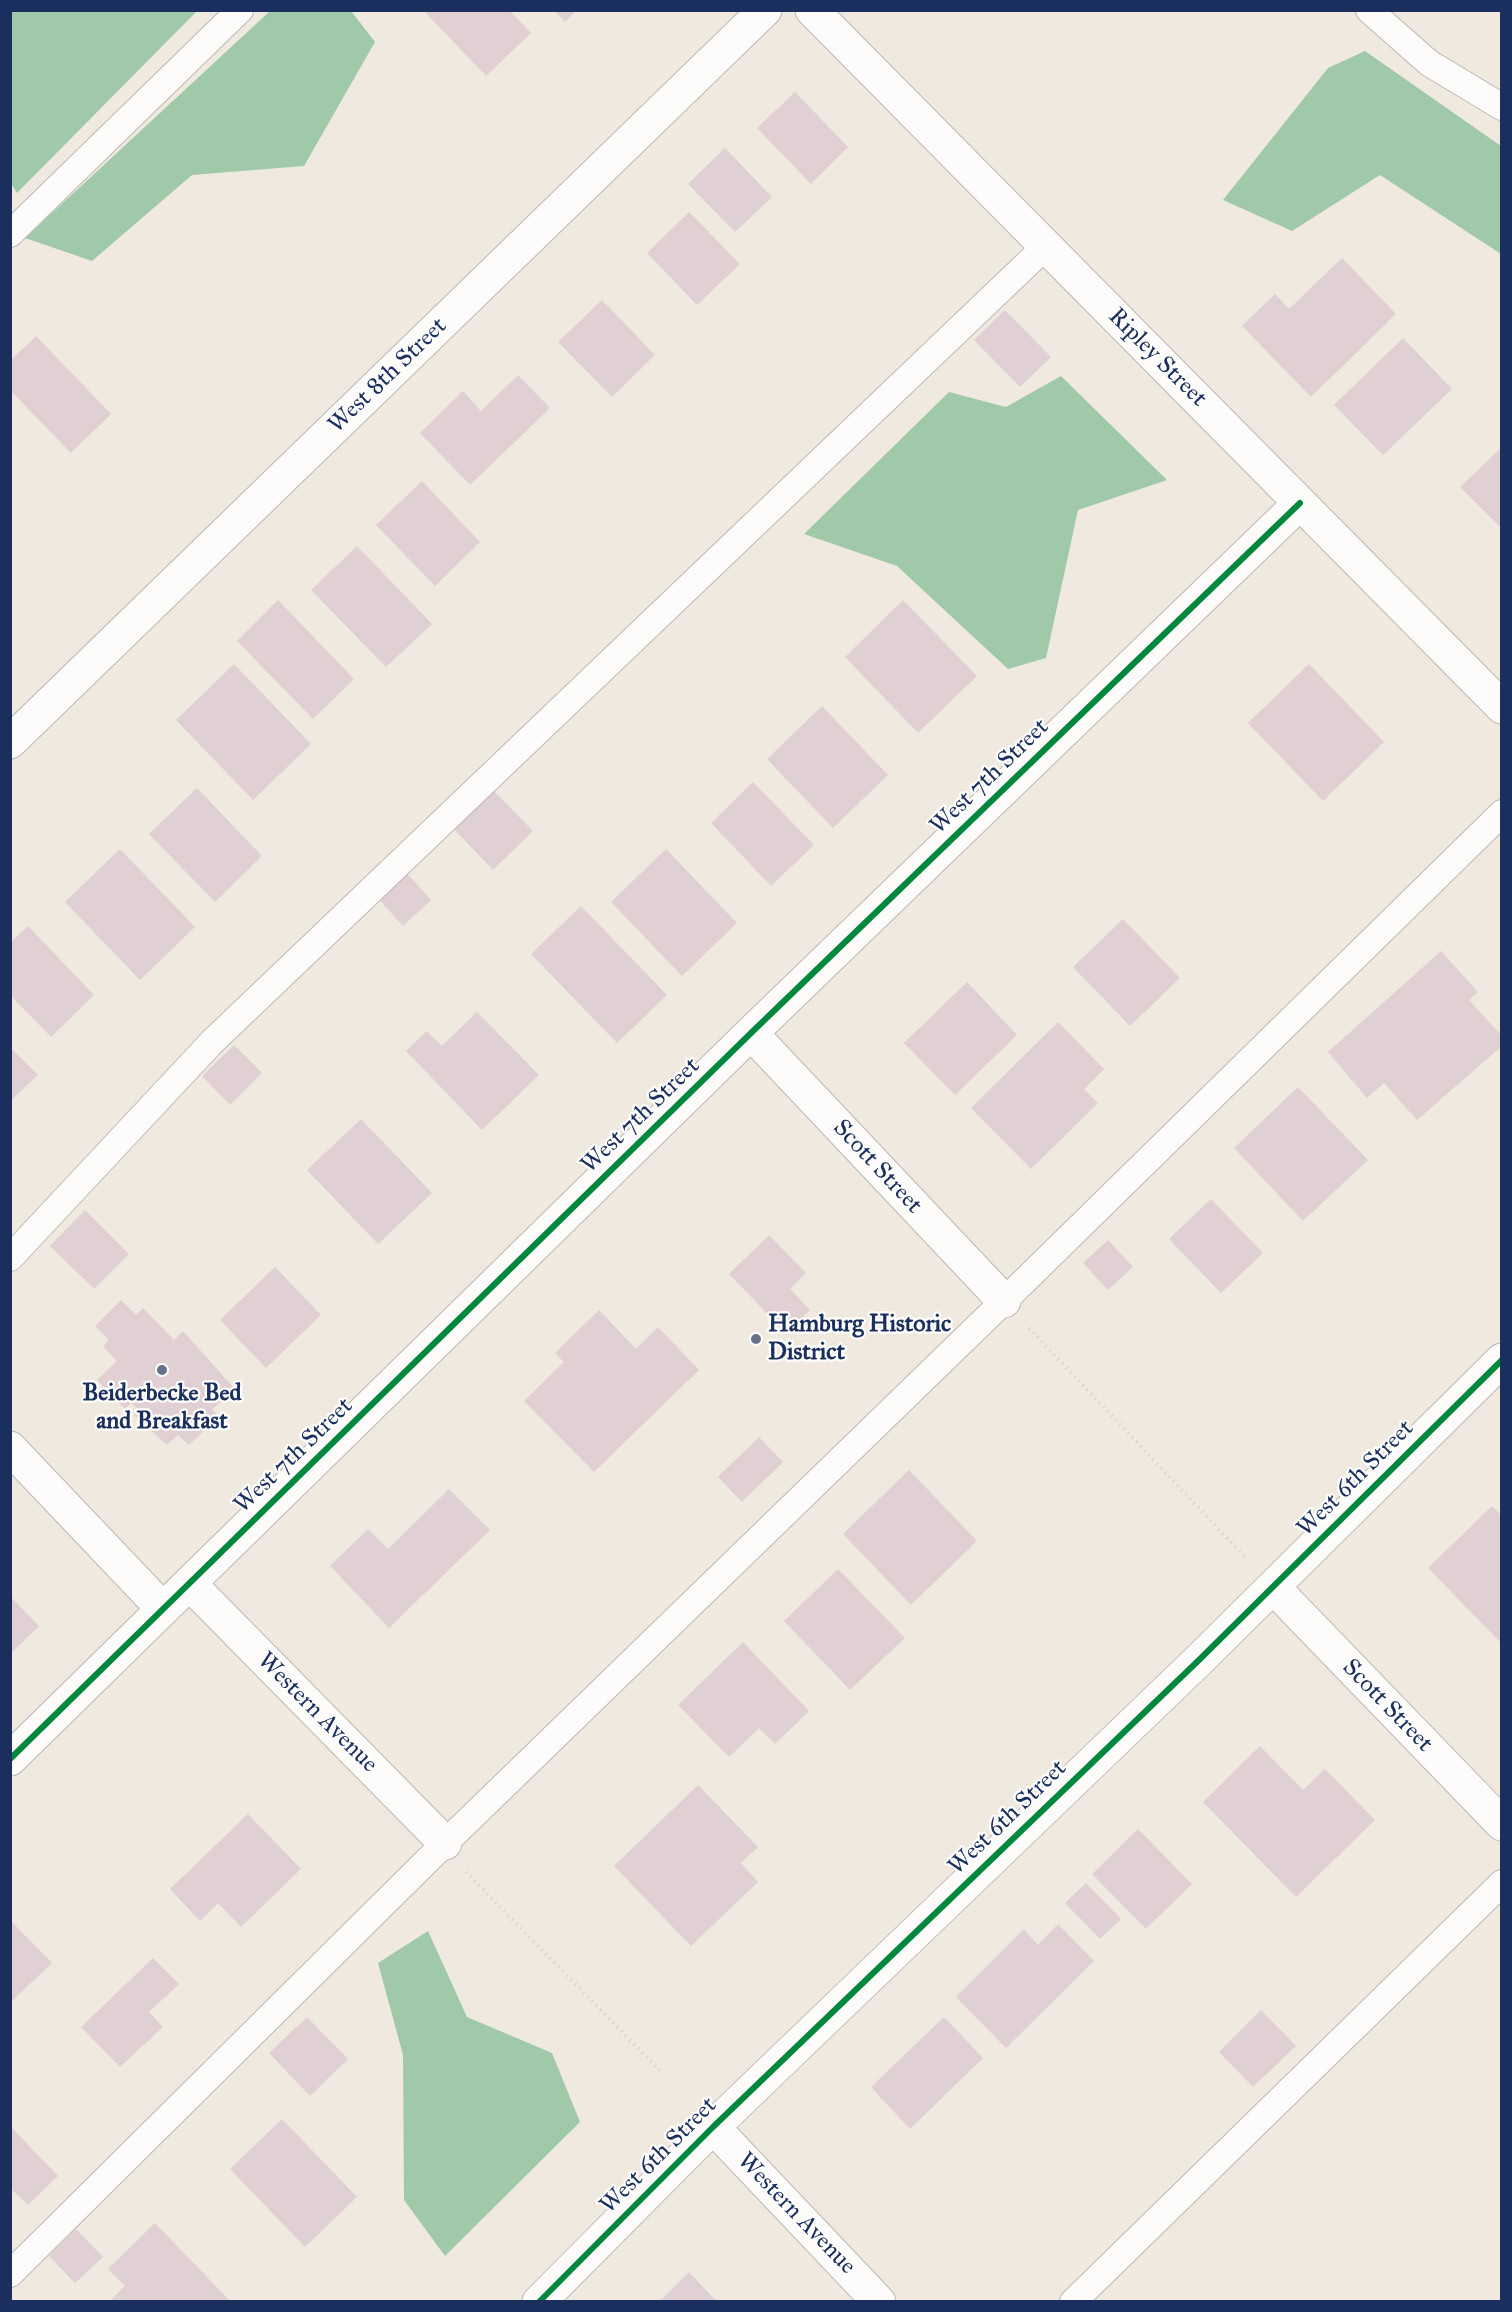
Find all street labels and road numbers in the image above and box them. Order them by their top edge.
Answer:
street label: Ripley Street [1102,303,1212,413]
street label: West 8th Street [323,312,453,440]
street label: West 7th Street [925,713,1055,841]
street label: West 7th Street [576,1052,706,1180]
street label: Scott Street [826,1114,928,1220]
street label: West 7th Street [229,1392,359,1520]
street label: West 6th Street [1292,1415,1420,1543]
street label: Western Avenue [251,1647,383,1779]
street label: Scott Street [1336,1654,1438,1758]
street label: West 6th Street [943,1754,1073,1882]
street label: West 6th Street [595,2092,723,2220]
street label: Western Avenue [731,2147,861,2281]

